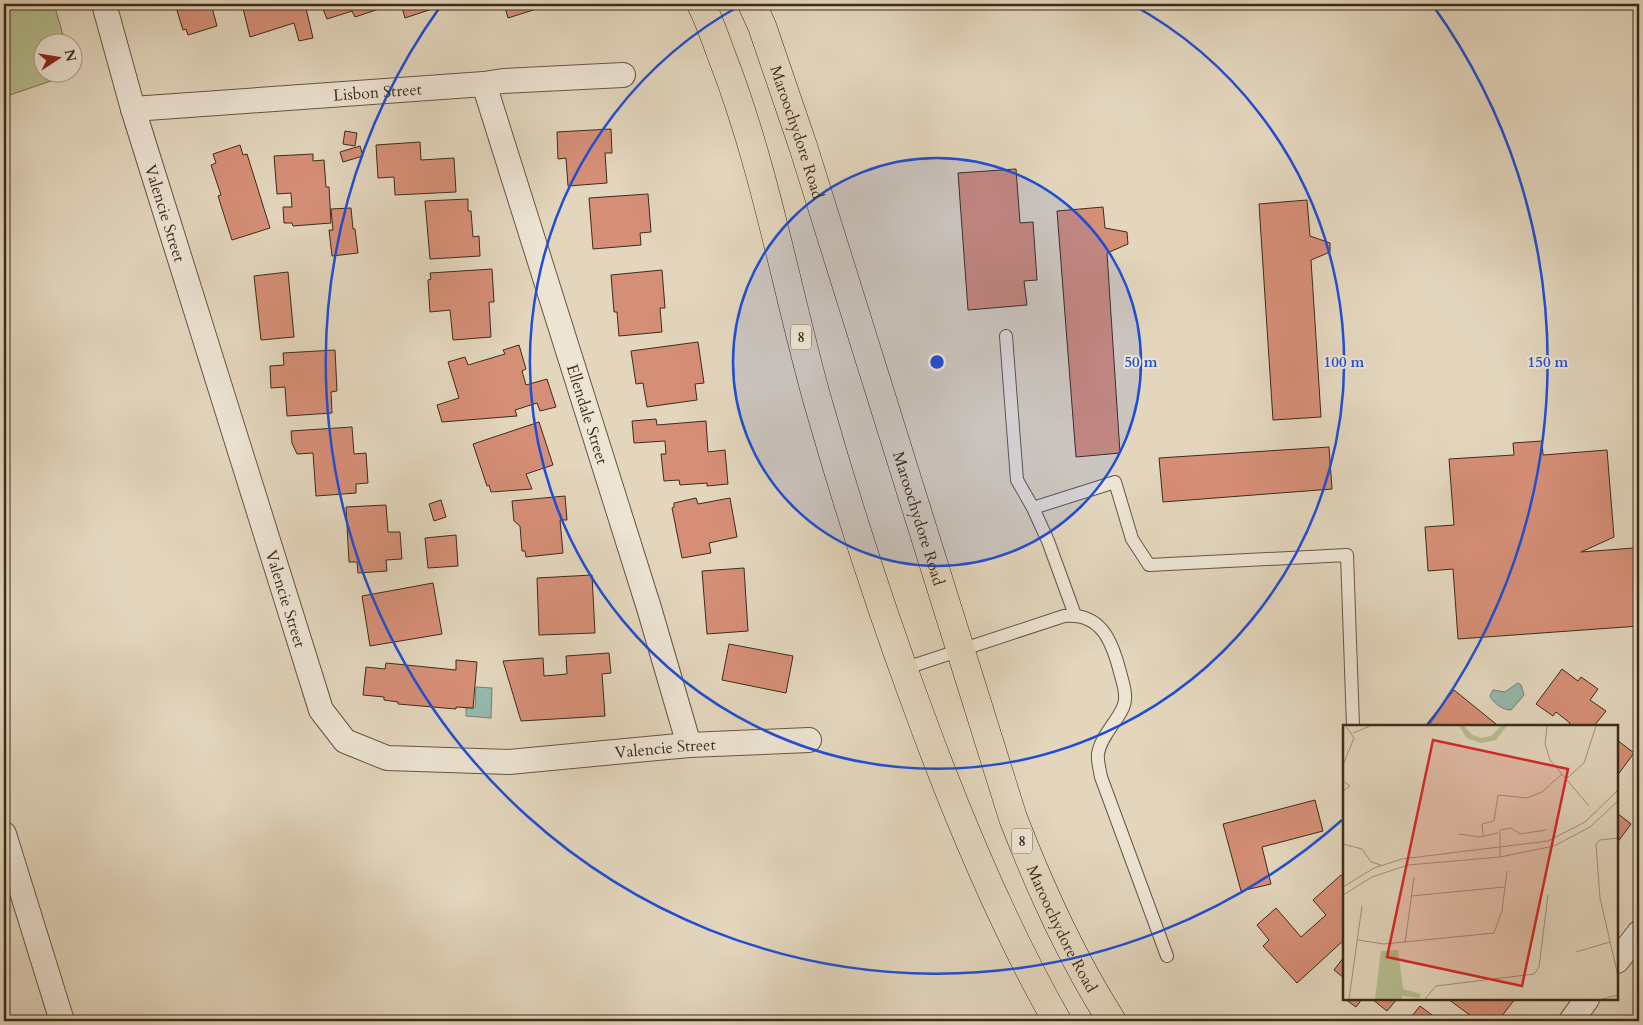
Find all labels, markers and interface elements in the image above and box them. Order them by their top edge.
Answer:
north arrow [32,32,82,82]
text: N [60,47,81,63]
street label: Maroochydore Road [764,63,829,202]
street label: Lisbon Street [332,78,422,107]
street label: Valencie Street [139,162,190,265]
road number: 8 [791,324,811,350]
text: 50 m [1124,352,1158,372]
text: 100 m [1324,352,1365,372]
text: 150 m [1528,352,1569,372]
centre of rings [928,353,946,371]
street label: Ellendale Street [561,361,613,467]
street label: Maroochydore Road [887,449,950,589]
street label: Valencie Street [260,547,311,650]
inset map [1343,725,1618,1000]
street label: Valencie Street [614,734,716,764]
road number: 8 [1012,828,1032,854]
street label: Maroochydore Road [1021,862,1102,997]

